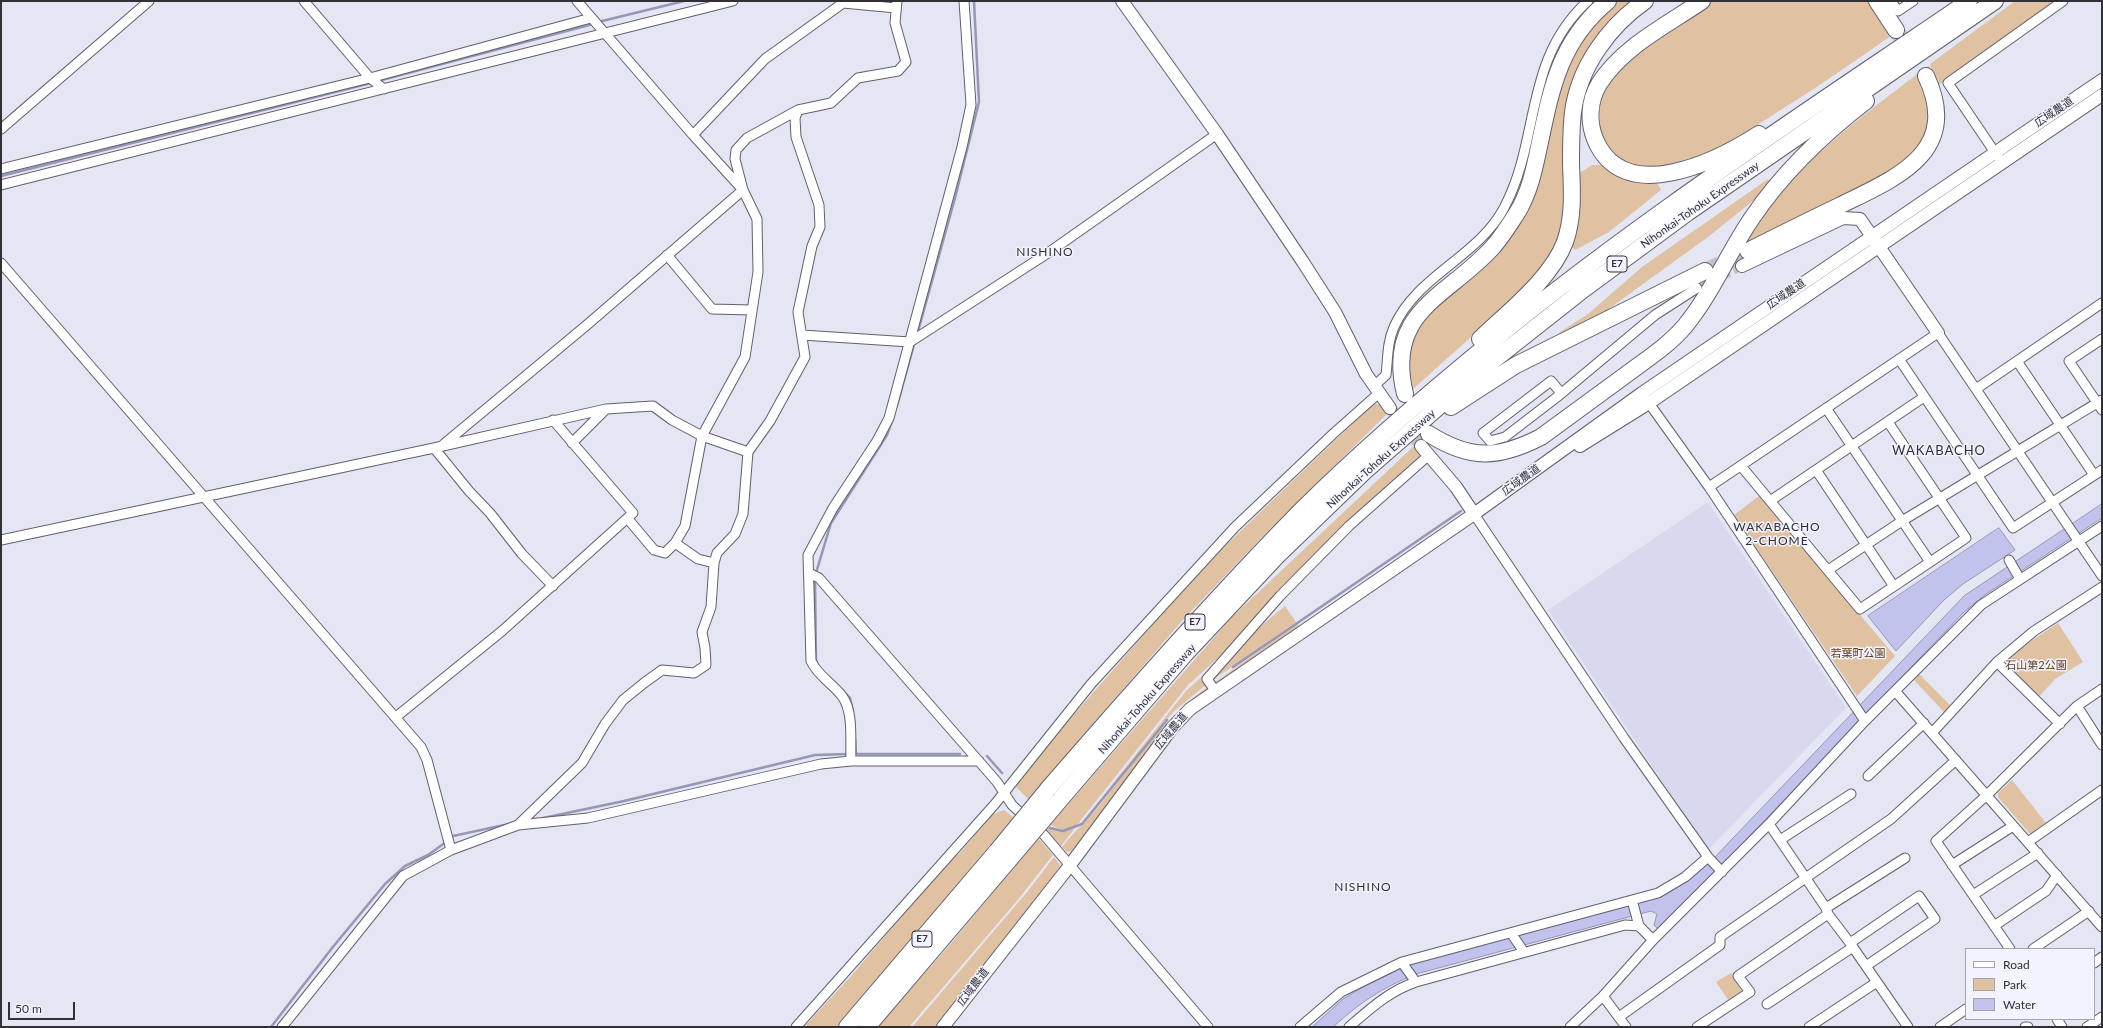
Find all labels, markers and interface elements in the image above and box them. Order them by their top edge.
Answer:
street label: 広域農道 [2032,94,2076,130]
street label: Nihonkai-Tohoku Expressway [1638,159,1762,251]
district label: NISHINO [1016,245,1074,259]
road number: E7 [1607,256,1627,272]
street label: 広域農道 [1764,276,1808,312]
street label: Nihonkai-Tohoku Expressway [1324,407,1438,511]
district label: WAKABACHO [1892,443,1986,459]
street label: 広域農道 [1499,462,1543,498]
district label: WAKABACHO 2-CHOME [1733,520,1821,548]
road number: E7 [1185,614,1205,630]
street label: Nihonkai-Tohoku Expressway [1096,641,1198,757]
park label: 若葉町公園 [1831,646,1885,660]
park label: 石山第2公園 [2005,658,2067,672]
street label: 広域農道 [1152,710,1190,752]
district label: NISHINO [1334,880,1392,894]
road number: E7 [912,931,932,947]
legend [1965,948,2095,1020]
text: Road [2003,957,2030,972]
street label: 広域農道 [954,965,992,1009]
text: Park [2003,977,2026,992]
scale bar [10,994,77,1020]
text: Water [2003,997,2036,1012]
text: 50 m [15,1001,42,1016]

